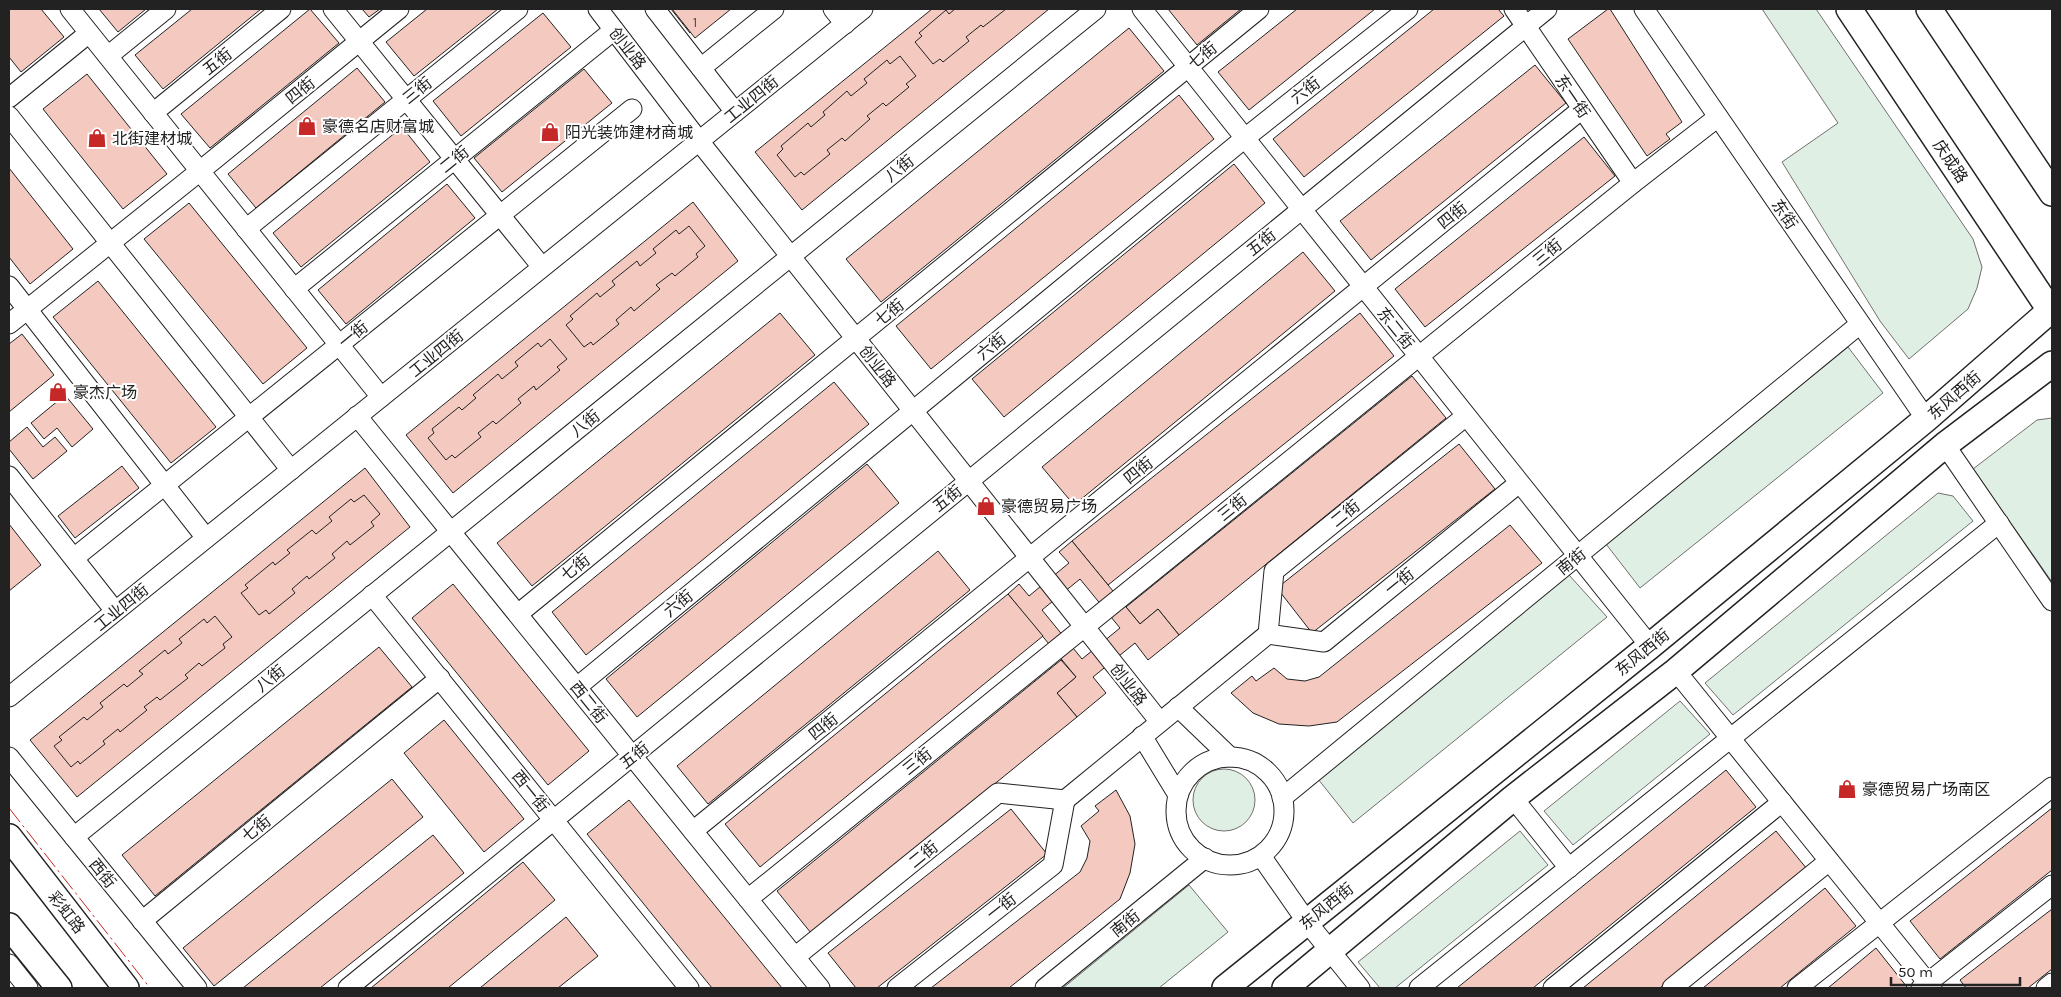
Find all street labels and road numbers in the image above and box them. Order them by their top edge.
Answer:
street label: 创业路 [605,24,650,73]
street label: 七街 [1184,38,1221,73]
street label: 五街 [199,44,236,79]
street label: 东一街 [1551,71,1594,121]
street label: 工业四街 [720,72,782,127]
street label: 四街 [282,73,319,108]
street label: 三街 [399,73,436,108]
street label: 六街 [1287,73,1324,108]
street label: 庆成路 [1929,136,1972,186]
street label: 二街 [436,142,473,177]
street label: 八街 [881,151,918,186]
street label: 东街 [1768,196,1801,233]
street label: 四街 [1434,198,1471,233]
street label: 五街 [1243,225,1280,260]
street label: 三街 [1529,235,1566,270]
street label: 七街 [871,295,908,330]
street label: 东二街 [1373,304,1418,353]
street label: 一街 [335,317,372,352]
street label: 工业四街 [405,326,467,381]
street label: 六街 [973,329,1010,364]
street label: 创业路 [855,342,900,391]
street label: 东风西街 [1924,367,1985,424]
street label: 八街 [567,406,604,441]
street label: 四街 [1120,453,1157,488]
street label: 五街 [929,481,966,516]
street label: 三街 [1214,490,1251,525]
street label: 二街 [1327,496,1364,531]
street label: 南街 [1553,544,1590,579]
street label: 七街 [557,550,594,585]
street label: 一街 [1381,564,1418,599]
street label: 工业四街 [90,580,152,635]
street label: 六街 [660,586,697,621]
street label: 东风西街 [1611,625,1673,680]
street label: 创业路 [1106,660,1151,709]
street label: 八街 [252,661,289,696]
street label: 西二街 [566,678,611,727]
street label: 四街 [805,709,842,744]
street label: 五街 [616,738,653,773]
street label: 三街 [899,744,936,779]
street label: 西一街 [508,767,553,816]
street label: 七街 [238,811,275,846]
street label: 二街 [905,837,942,872]
street label: 西街 [85,855,120,892]
street label: 东风西街 [1295,879,1357,934]
street label: 彩虹路 [44,888,89,937]
street label: 一街 [983,889,1020,924]
street label: 南街 [1107,906,1144,941]

